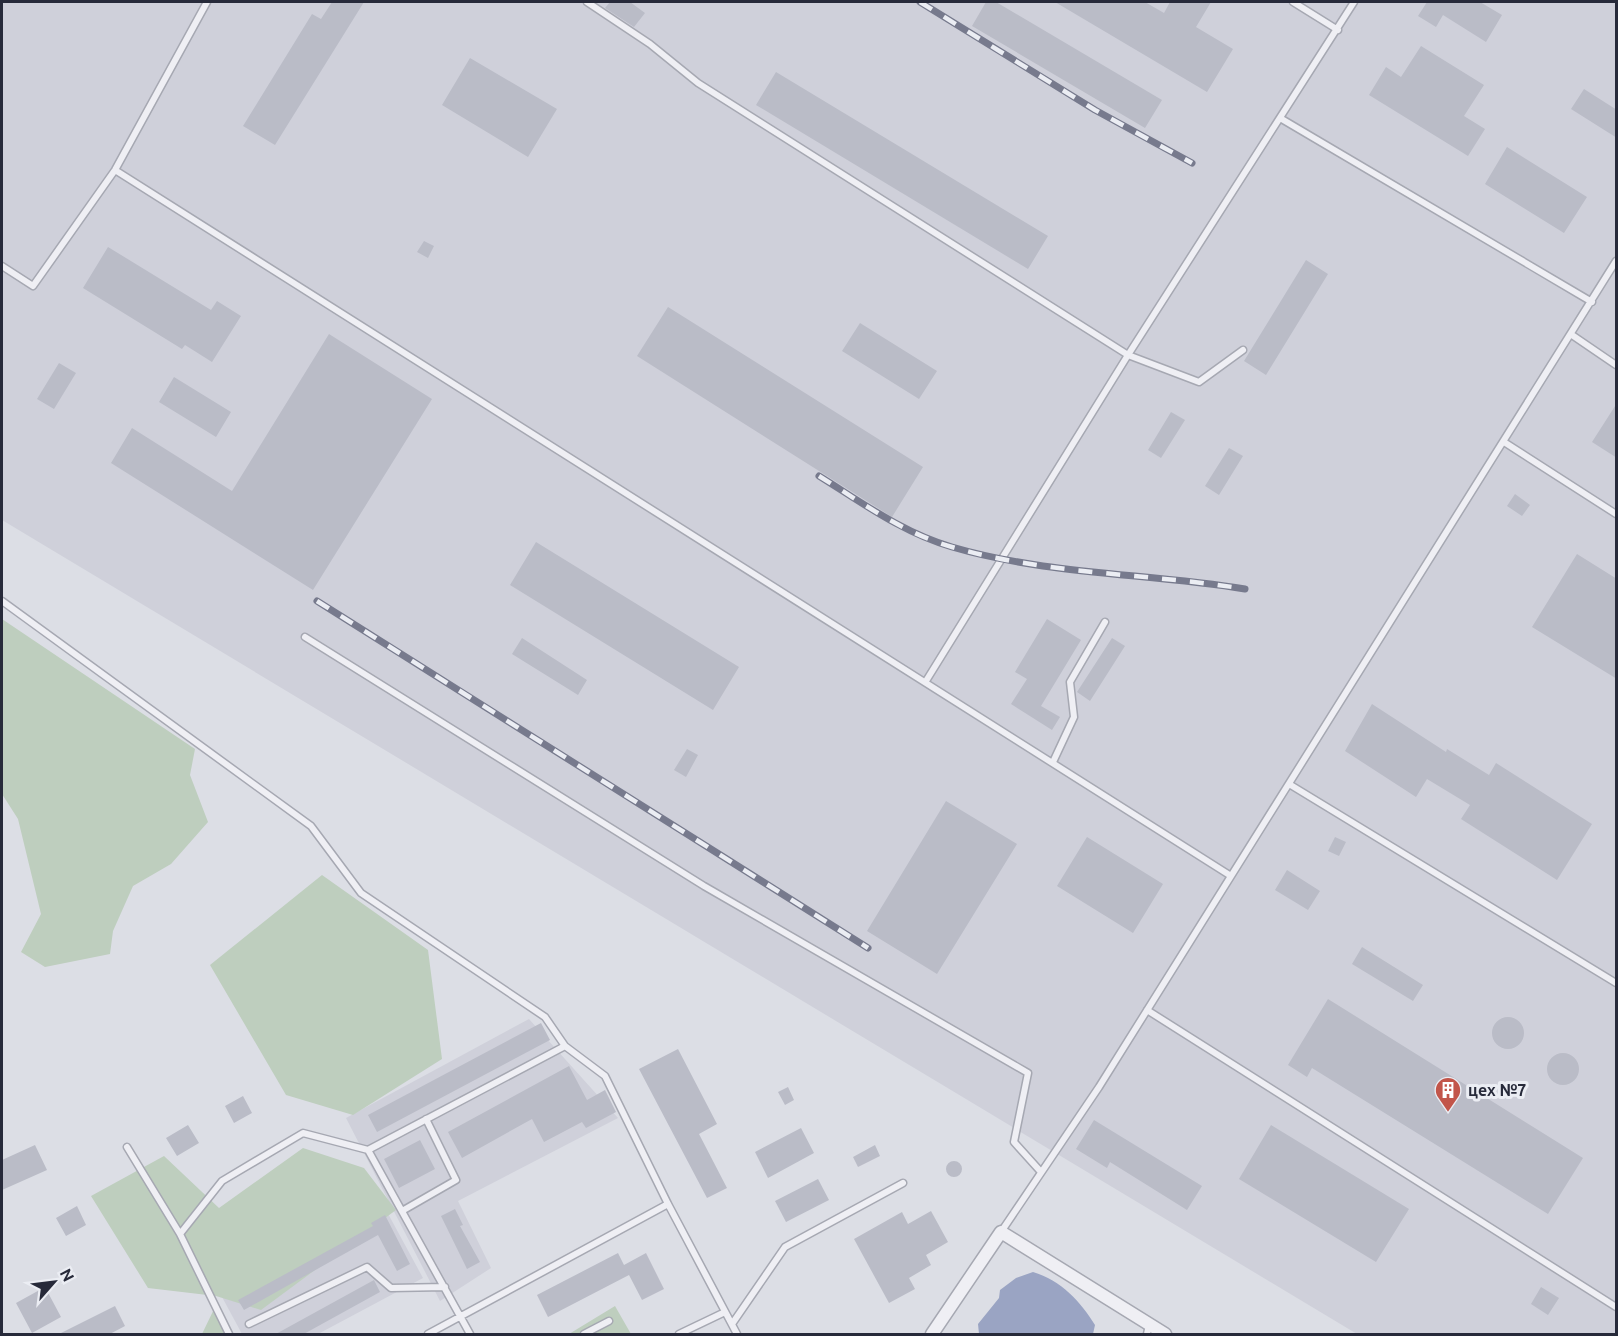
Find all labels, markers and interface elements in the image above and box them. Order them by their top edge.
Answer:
building icon: цех №7 [1433,1075,1463,1113]
place label: цех №7 [1468,1081,1526,1099]
north arrow [24,1252,84,1312]
text: N [56,1265,78,1284]

